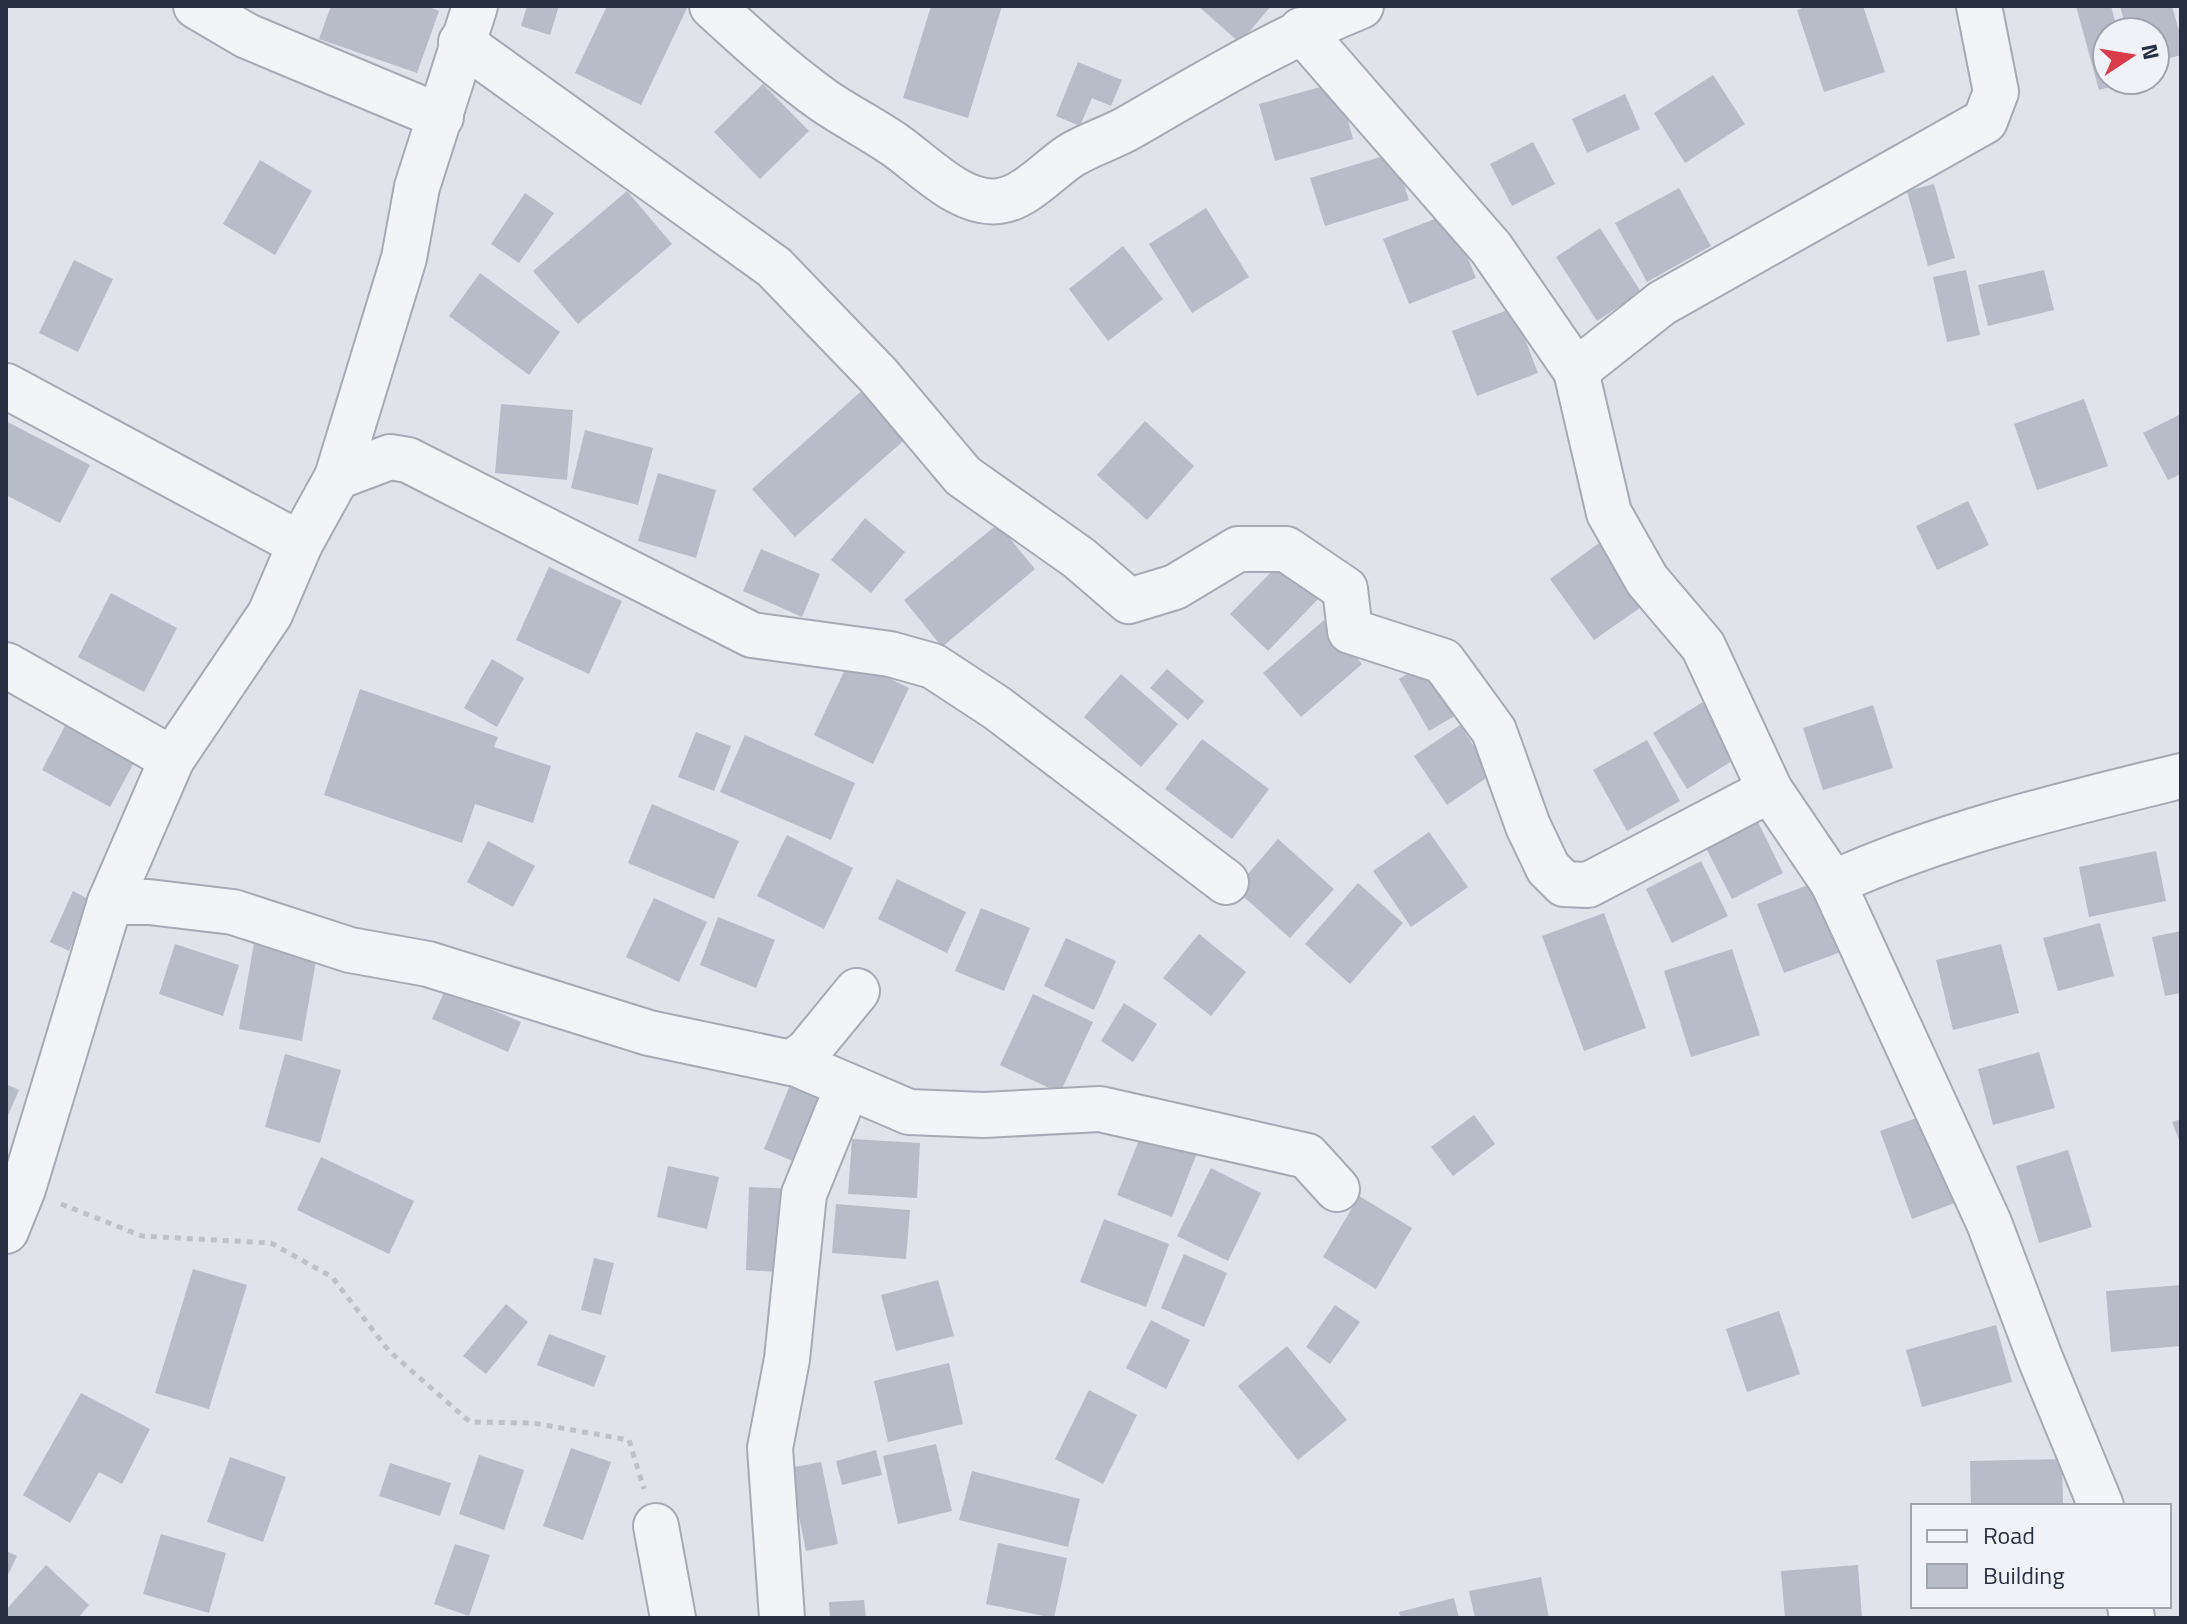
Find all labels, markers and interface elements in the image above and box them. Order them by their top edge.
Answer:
north arrow [2091,16,2171,96]
text: N [2132,41,2169,63]
legend [1911,1504,2171,1608]
text: Road [1983,1517,2035,1553]
text: Building [1983,1557,2065,1593]

